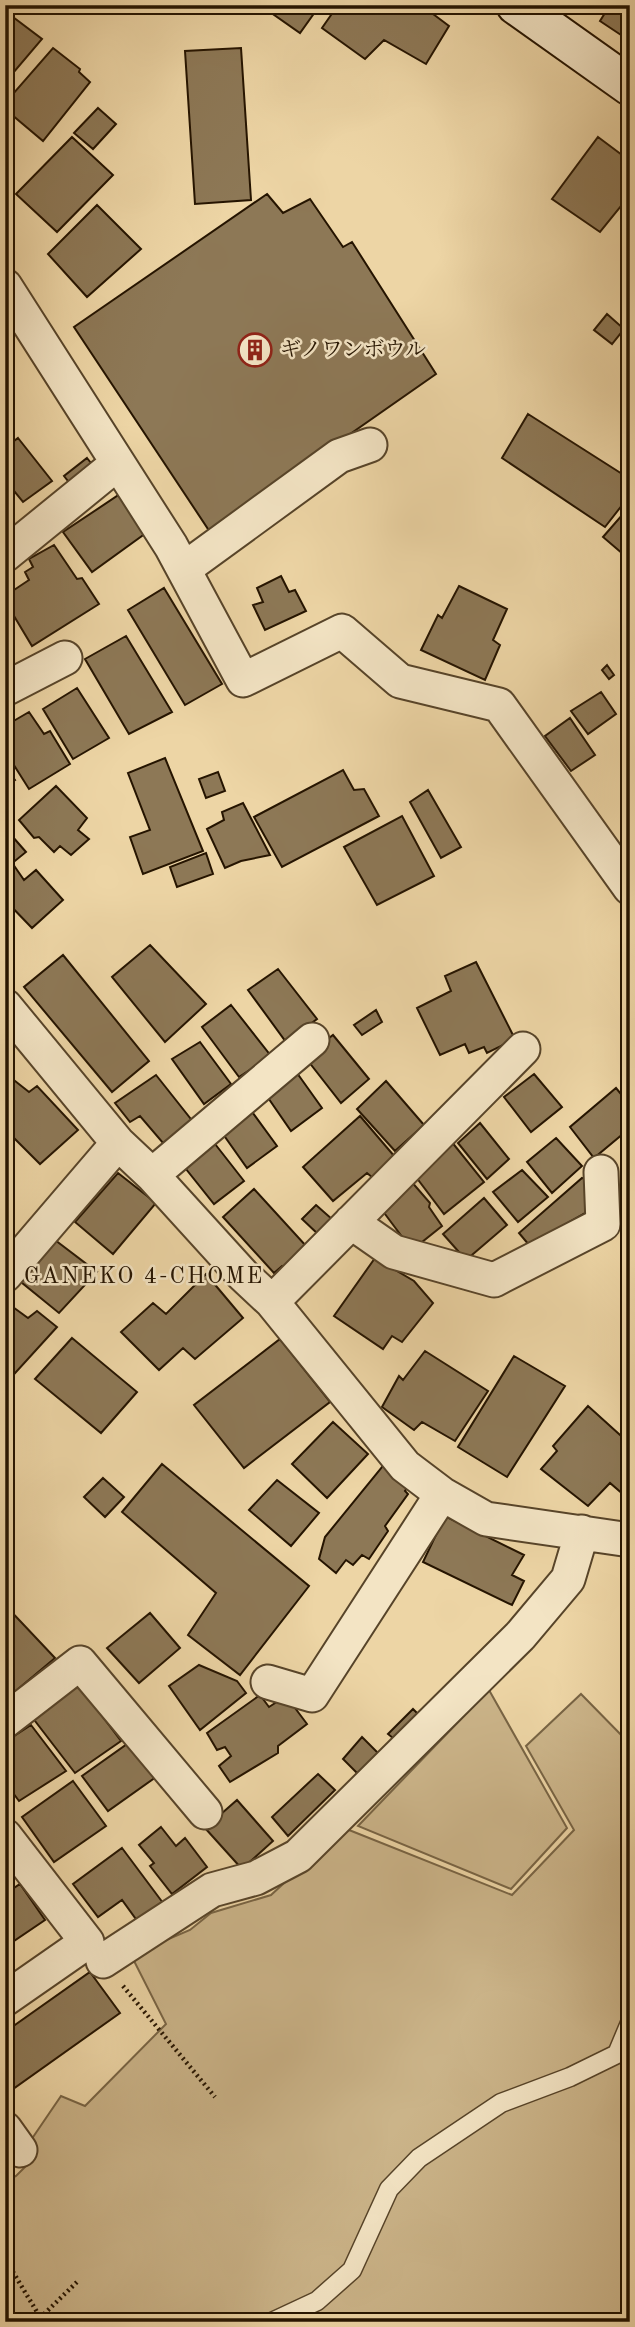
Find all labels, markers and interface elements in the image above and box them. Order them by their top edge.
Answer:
building icon: ギノワンボウル [236,331,274,369]
place label: ギノワンボウル [280,339,426,361]
district label: GANEKO 4-CHOME [24,1265,264,1288]

